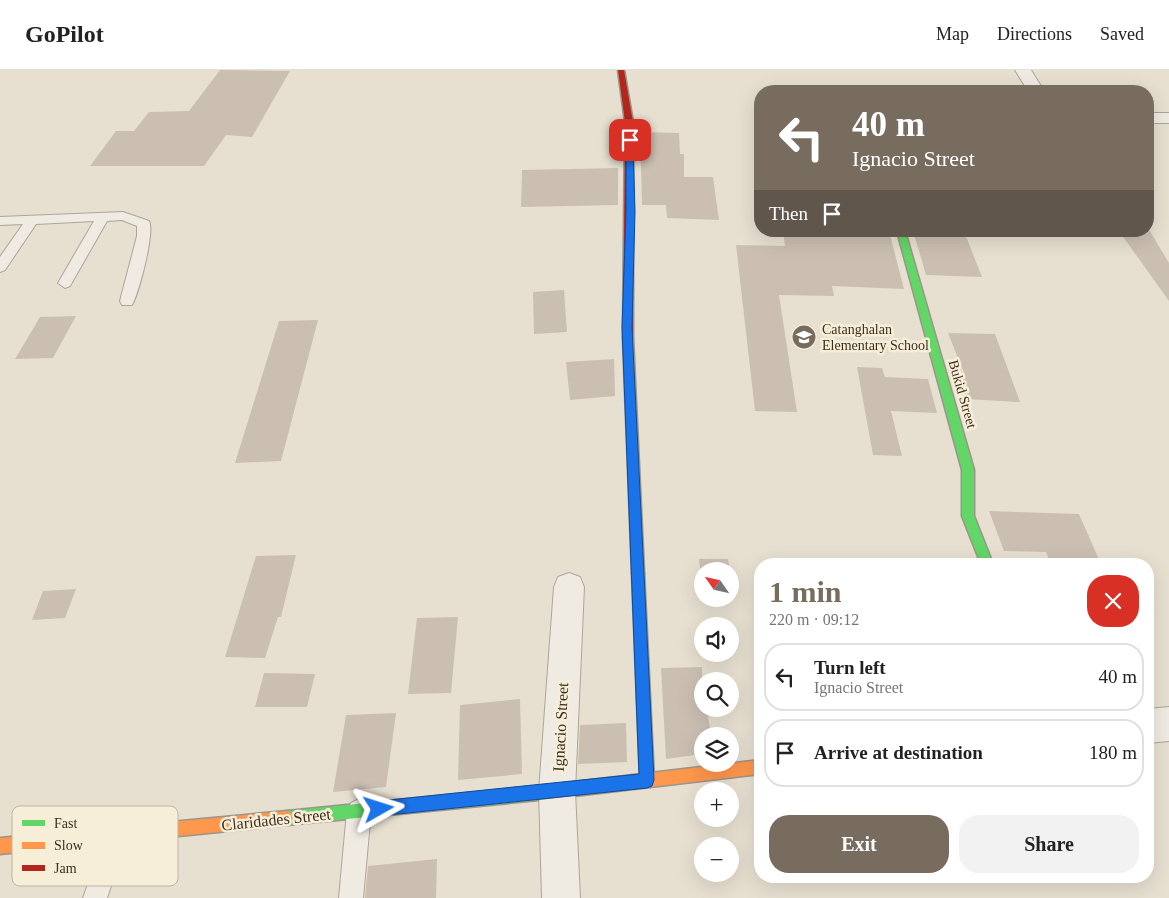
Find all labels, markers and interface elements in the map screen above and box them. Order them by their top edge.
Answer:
text: GoPilot [25,21,104,47]
text: Map [936,24,969,44]
text: Directions [997,24,1072,44]
text: Saved [1100,24,1144,44]
icon: left [769,105,834,170]
text: 40 m [852,105,925,144]
pin [609,119,651,161]
icon: arrive [616,126,644,154]
text: Ignacio Street [852,146,975,171]
icon: arrive [818,200,846,228]
text: Then [769,203,808,224]
place label: Catanghalan Elementary School [822,322,929,353]
school or university icon: Catanghalan Elementary School [791,324,817,350]
street label: Bukid Street [946,358,979,430]
north arrow [694,562,739,608]
map controls [694,562,739,882]
text: 1 min [769,575,842,608]
button: close [1087,575,1139,627]
text: 220 m · 09:12 [769,611,859,628]
button: sound [694,617,739,662]
text: Turn left [814,657,886,678]
icon: left [771,663,799,691]
text: 40 m [1098,666,1137,687]
button: search [694,672,739,717]
text: Ignacio Street [814,679,903,696]
street label: Ignacio Street [550,681,572,772]
button: layers [694,727,739,772]
icon: arrive [771,739,799,767]
text: Arrive at destination [814,742,983,763]
text: 180 m [1089,742,1137,763]
position arrow [352,782,404,834]
button: + [694,782,739,827]
street label: Claridades Street [221,805,332,834]
legend [12,806,178,886]
button: Exit [769,815,949,873]
button: Share [959,815,1139,873]
text: Fast [54,816,77,831]
button: − [694,837,739,882]
text: Slow [54,838,84,853]
text: Jam [54,861,77,876]

